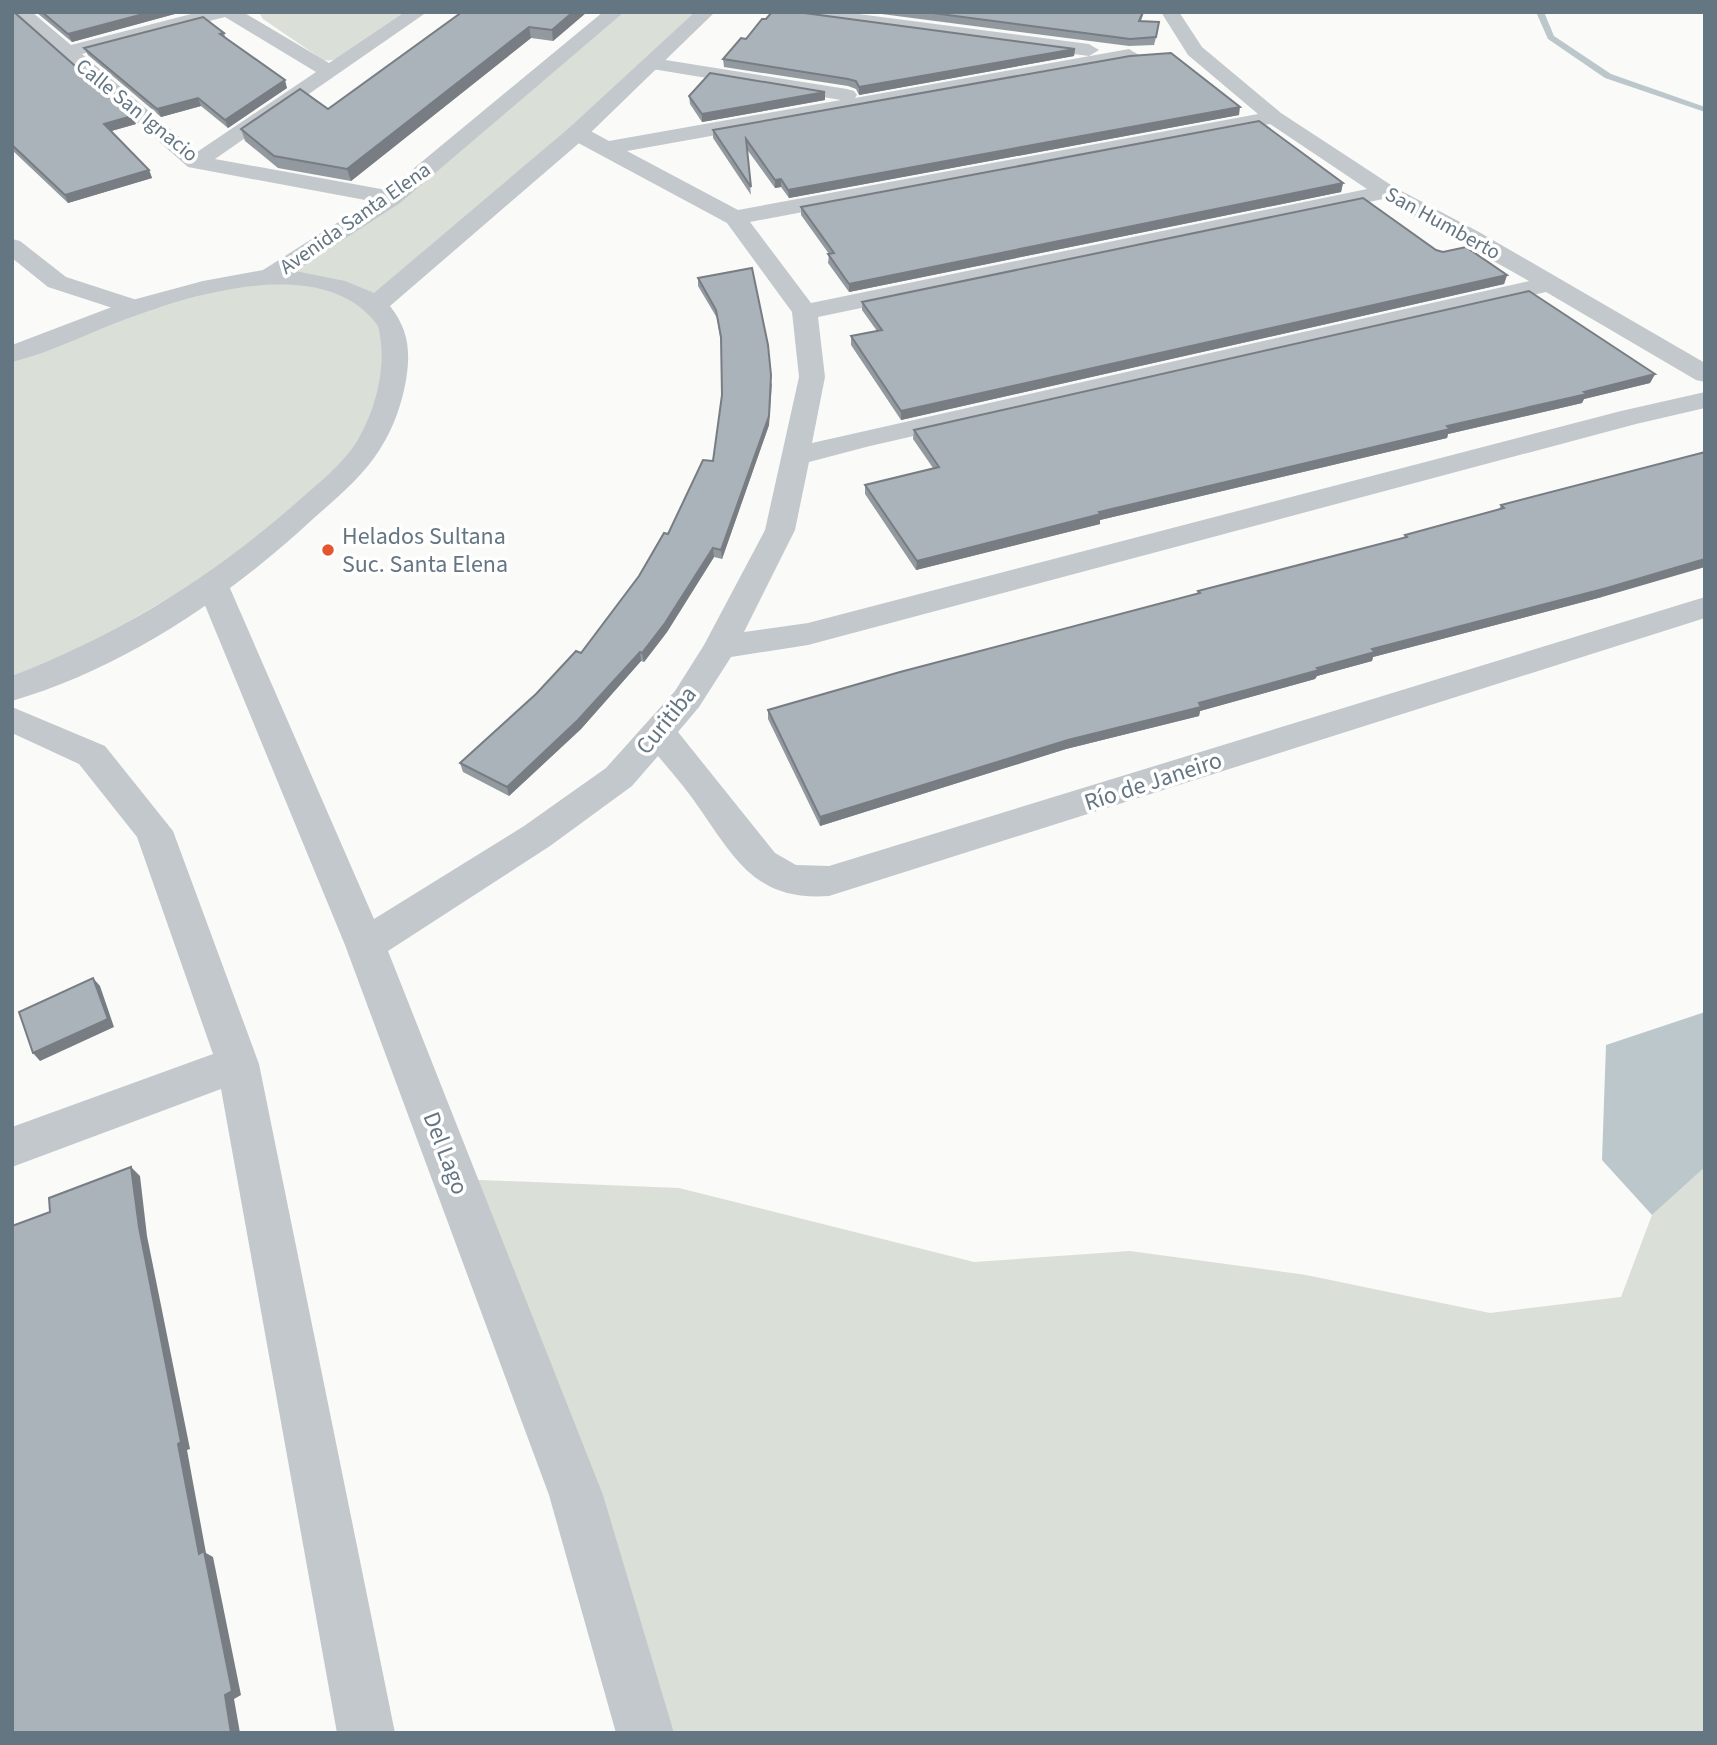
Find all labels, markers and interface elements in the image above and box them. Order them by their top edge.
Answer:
street label: Calle San Ignacio [69,51,205,169]
street label: Avenida Santa Elena [273,155,437,281]
street label: San Humberto [1380,179,1506,267]
place label: Helados Sultana Suc. Santa Elena [342,519,508,582]
marker: Helados Sultana Suc. Santa Elena [320,542,336,558]
street label: Curitiba [628,678,705,762]
street label: Río de Janeiro [1080,743,1227,820]
street label: Del Lago [414,1107,477,1200]

